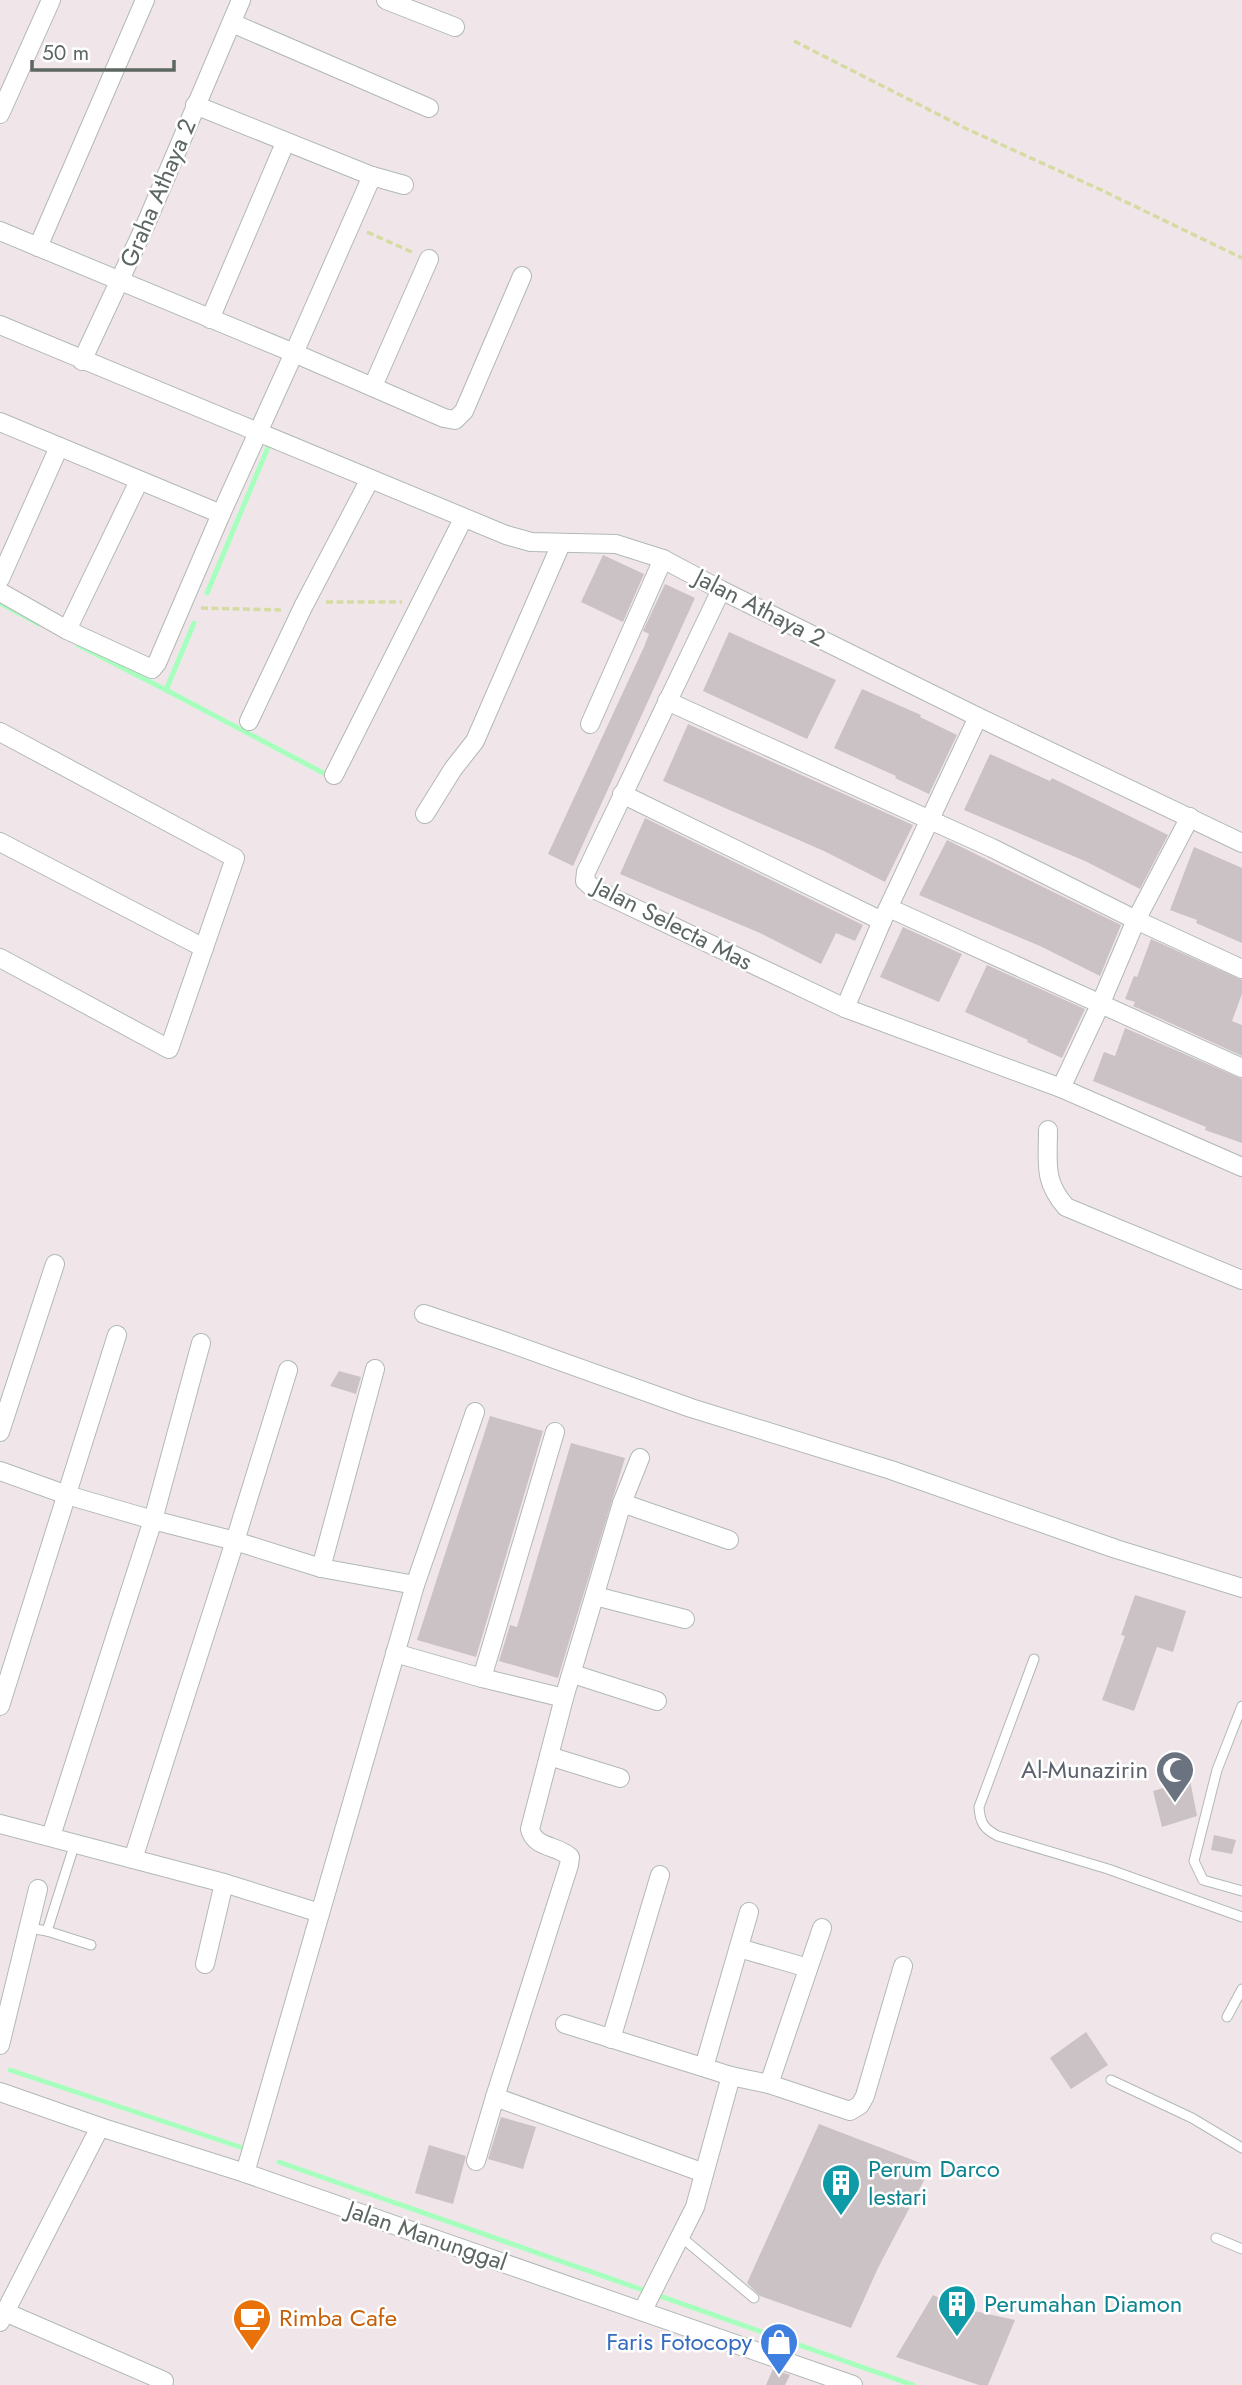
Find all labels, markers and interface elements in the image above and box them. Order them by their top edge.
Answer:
scale bar [32,28,173,72]
text: 50 m [42,38,89,68]
street label: Graha Athaya 2 [111,113,205,273]
street label: Jalan Athaya 2 [686,558,832,656]
street label: Jalan Selecta Mas [585,867,759,979]
mosque icon: Al-Munazirin [1154,1749,1196,1804]
place label: Al-Munazirin [1021,1752,1148,1787]
place label: Perum Darco lestari [868,2151,1000,2214]
building icon: Perum Darco lestari [820,2162,862,2217]
street label: Jalan Manunggal [339,2191,512,2279]
building icon: Perumahan Diamon [936,2283,978,2338]
place label: Perumahan Diamon [984,2286,1182,2321]
cafe icon: Rimba Cafe [231,2297,273,2352]
place label: Rimba Cafe [279,2300,397,2335]
shop icon: Faris Fotocopy [758,2321,800,2376]
place label: Faris Fotocopy [606,2324,752,2359]

